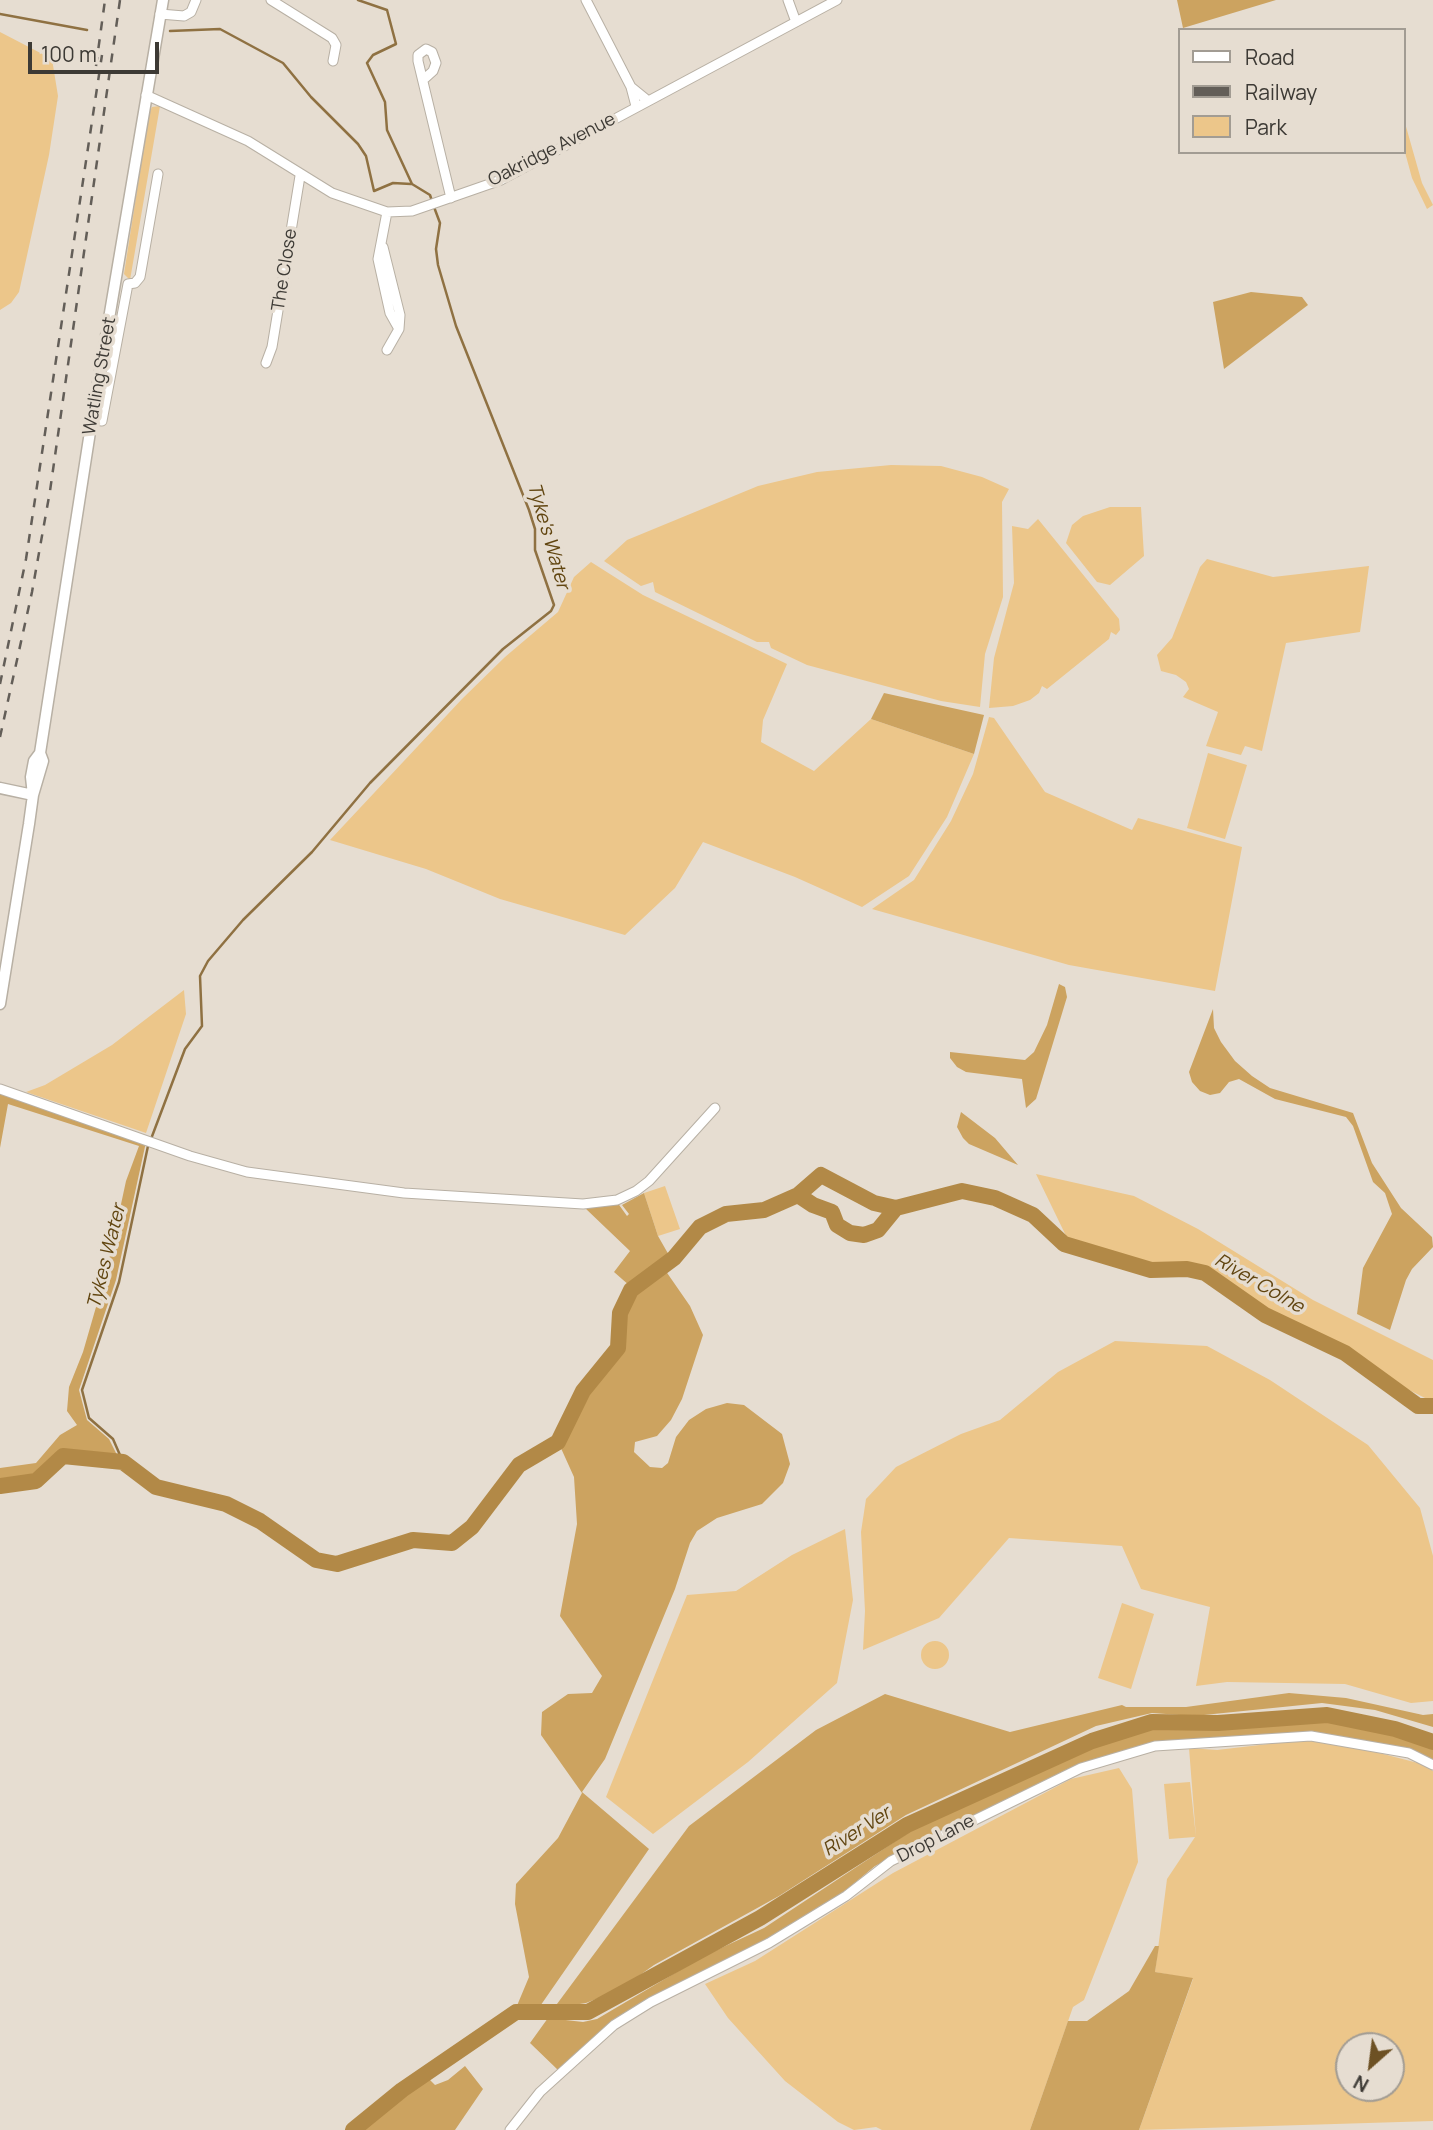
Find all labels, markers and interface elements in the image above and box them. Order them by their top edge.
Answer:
scale bar [32,28,163,72]
legend [1178,28,1405,154]
text: 100 m [41,40,97,68]
text: Road [1245,43,1295,71]
text: Railway [1245,78,1317,106]
street label: Oakridge Avenue [485,109,619,191]
text: Park [1245,113,1287,141]
street label: The Close [268,227,302,313]
street label: Watling Street [79,315,121,437]
water label: Tyke's Water [522,480,574,592]
water label: Tykes Water [83,1202,131,1312]
water label: River Colne [1210,1249,1308,1319]
water label: River Ver [819,1802,895,1862]
street label: Drop Lane [894,1810,978,1868]
north arrow [1335,2032,1405,2102]
text: N [1349,2069,1373,2098]

